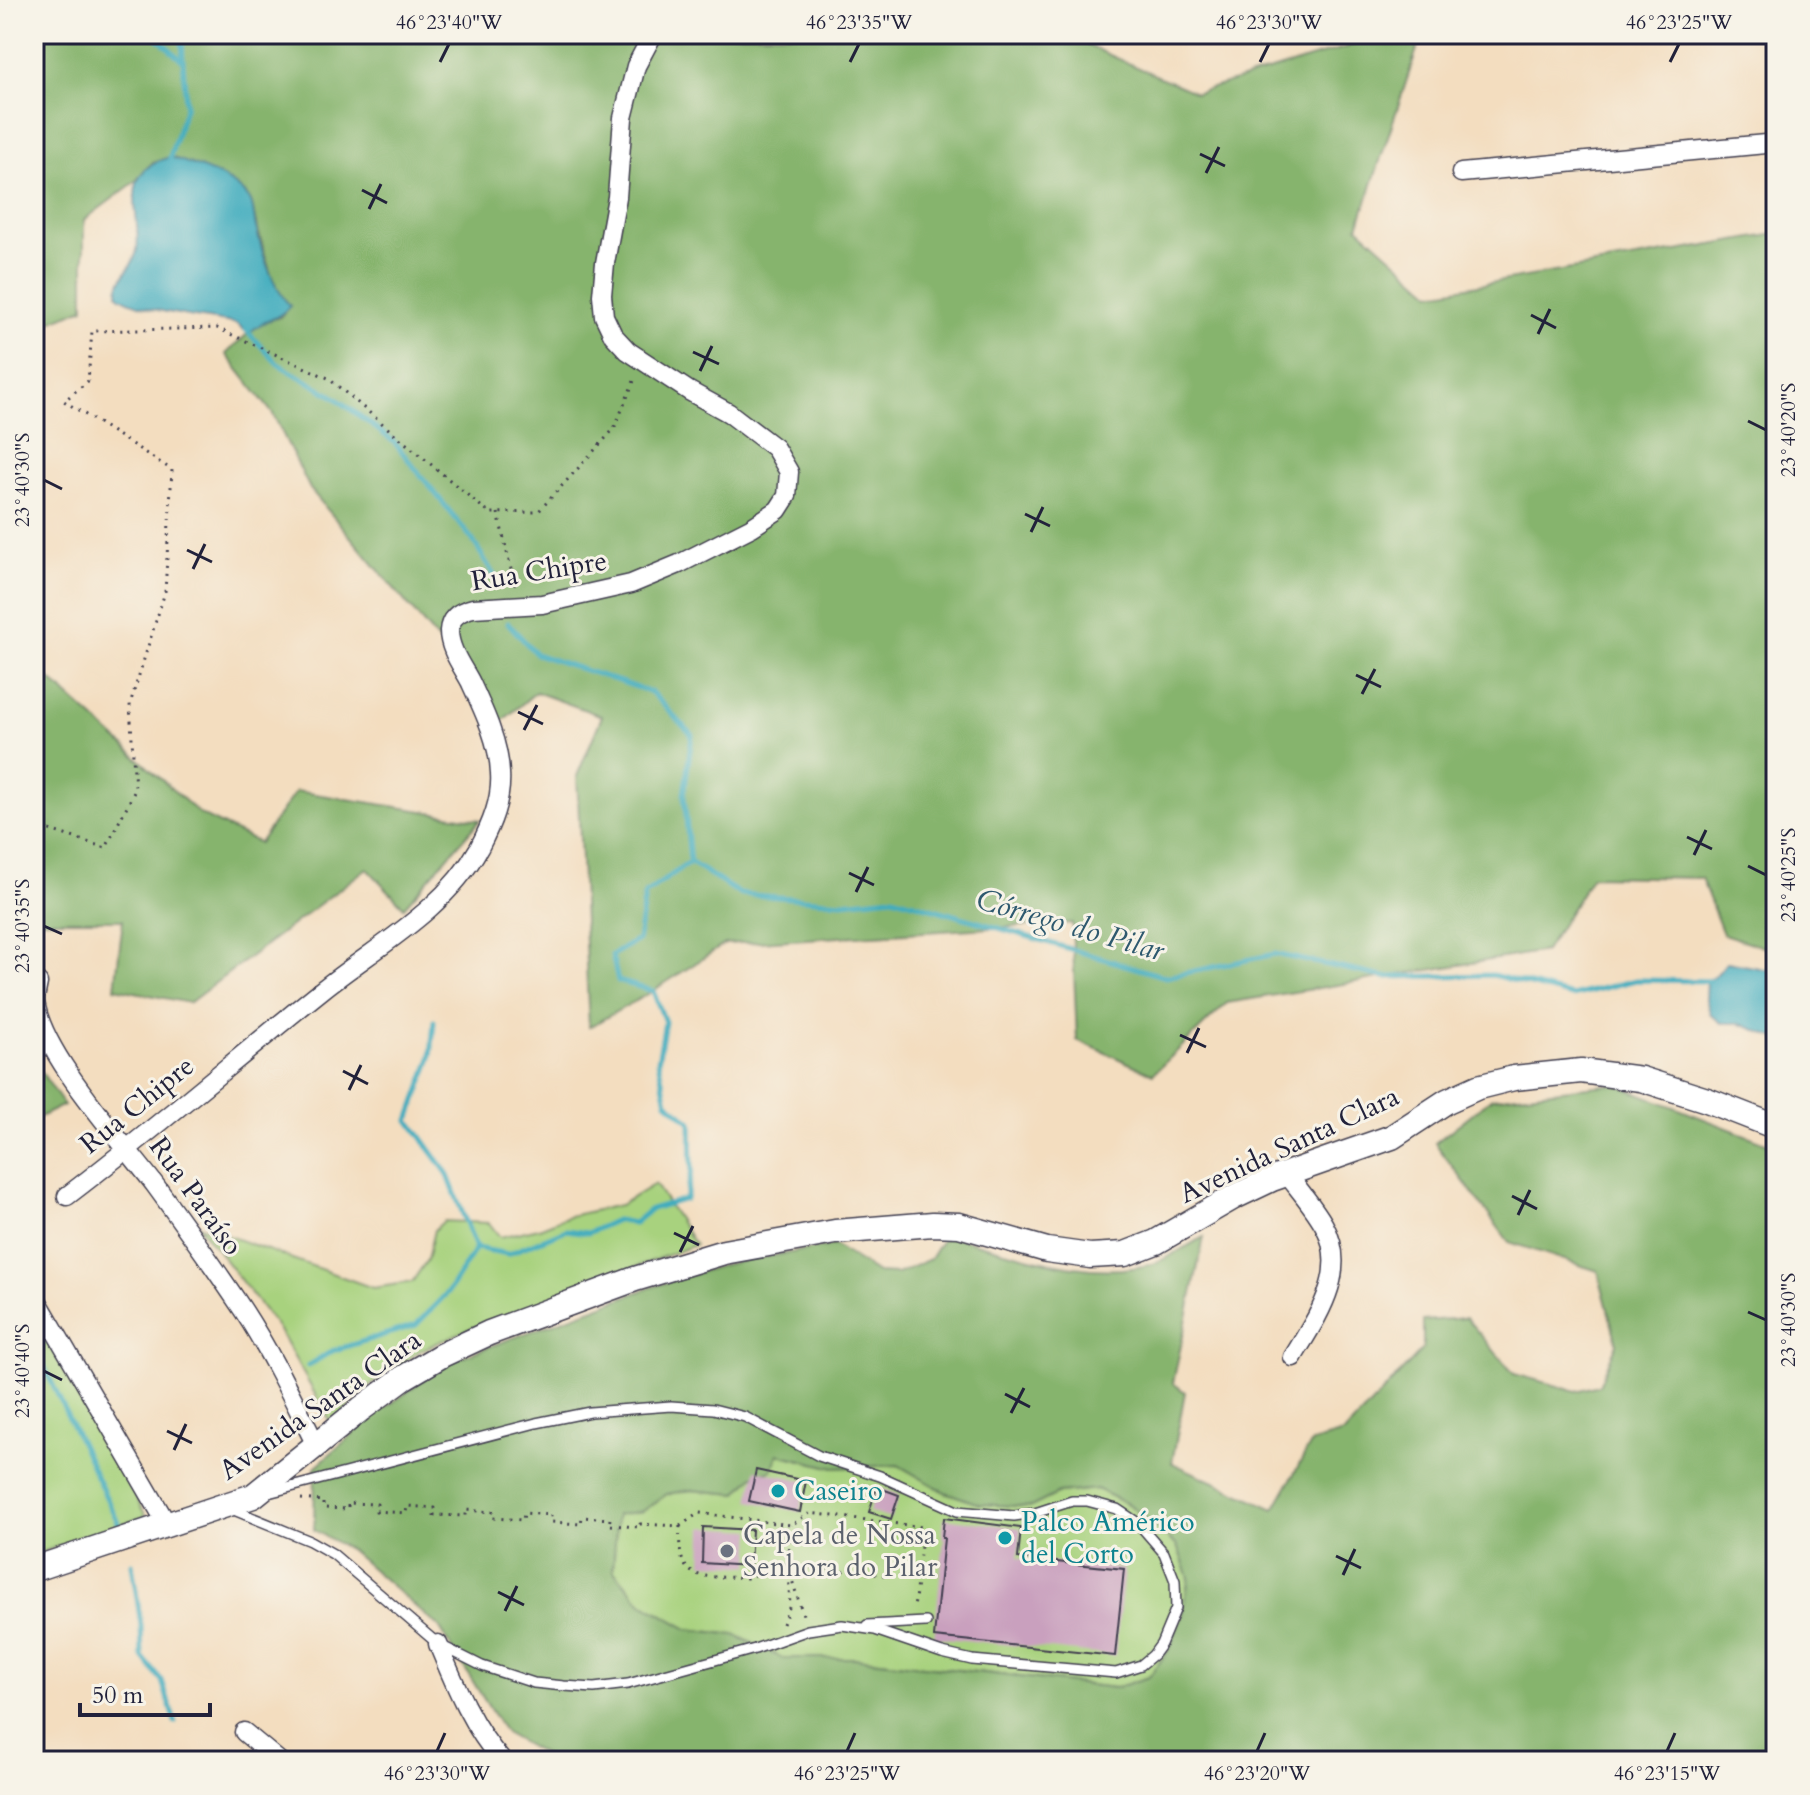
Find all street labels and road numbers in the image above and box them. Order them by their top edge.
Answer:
street label: Rua Chipre [468,542,610,600]
street label: Rua Chipre [72,1047,202,1163]
street label: Avenida Santa Clara [1173,1077,1405,1213]
street label: Rua Paraíso [140,1129,252,1263]
street label: Avenida Santa Clara [211,1321,429,1489]

